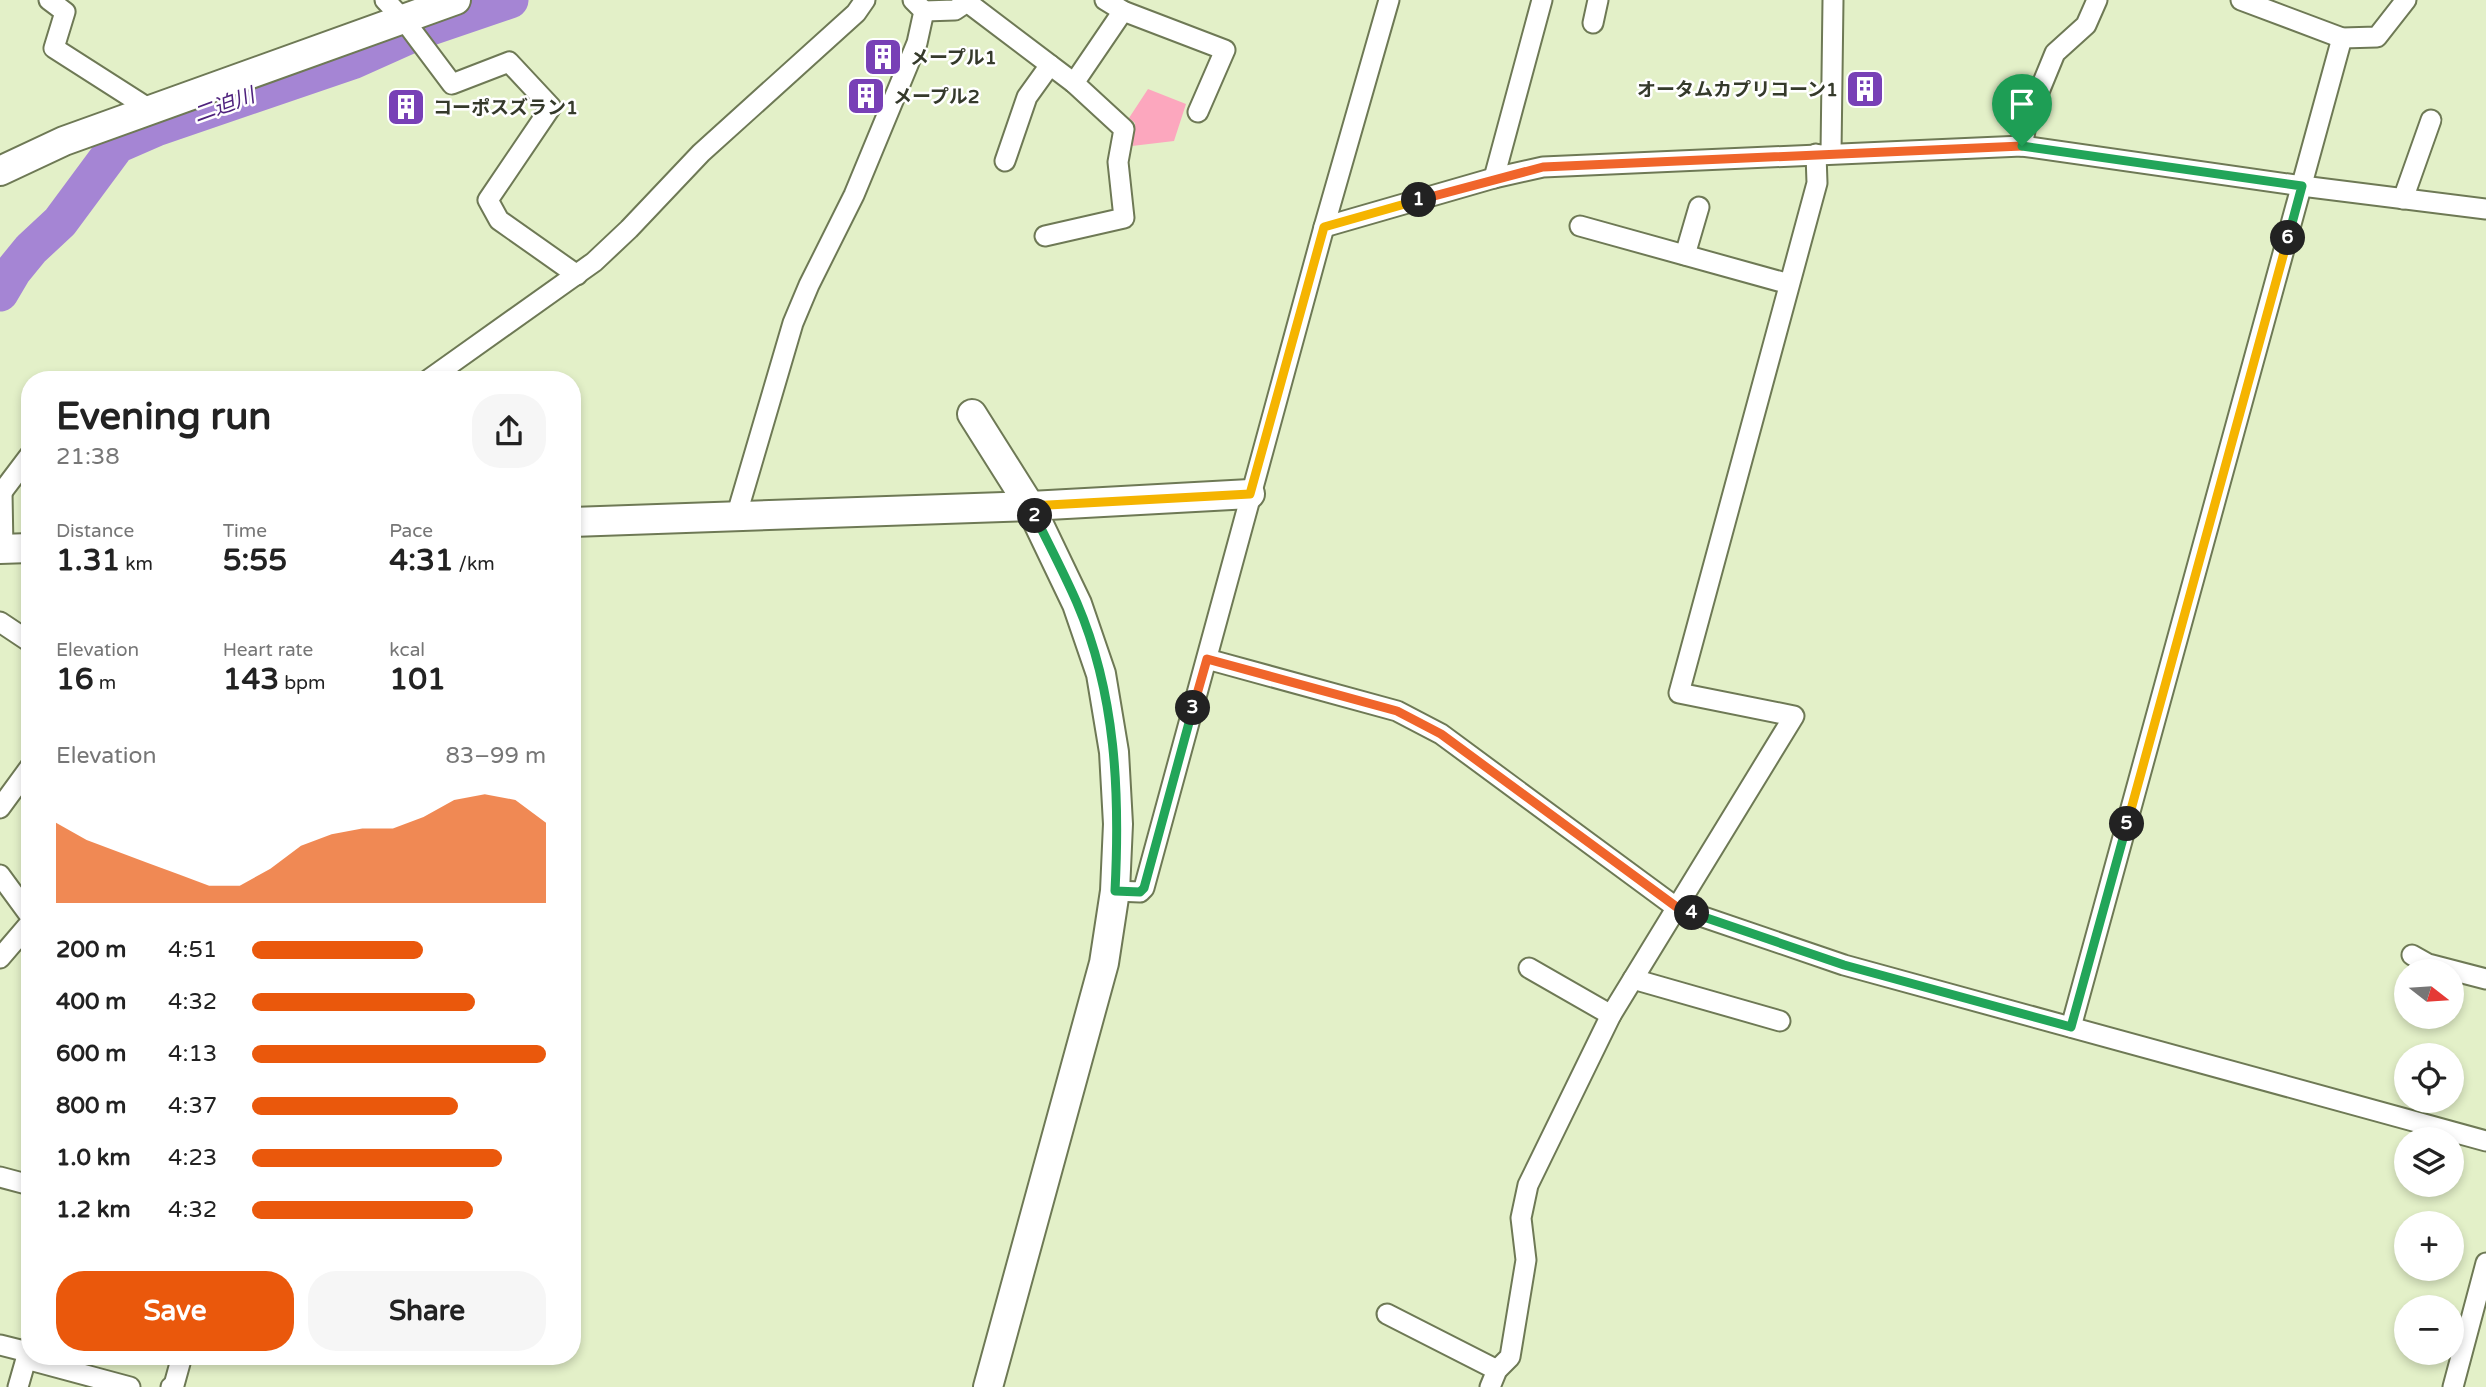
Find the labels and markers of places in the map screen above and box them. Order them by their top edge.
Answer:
building icon: メープル1 [862,36,904,78]
place label: メープル1 [910,47,997,69]
building icon: オータムカプリコーン1 [1844,68,1886,110]
pin [1992,74,2052,146]
building icon: メープル2 [845,75,887,117]
place label: オータムカプリコーン1 [1637,79,1838,101]
building icon: コーポスズラン1 [385,86,427,128]
place label: メープル2 [893,86,980,108]
place label: コーポスズラン1 [433,97,578,119]
pin: 1 [1402,182,1436,218]
pin: 6 [2270,220,2306,256]
pin: 2 [1018,498,1052,534]
pin: 3 [1176,690,1210,726]
pin: 5 [2110,806,2144,842]
pin: 4 [1674,895,1710,930]

